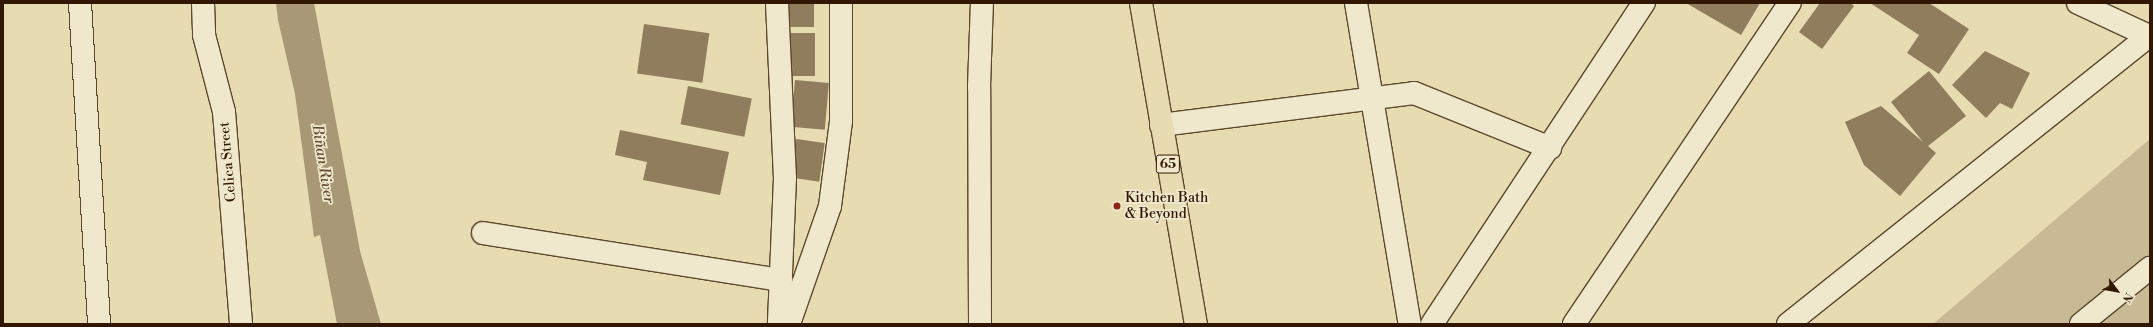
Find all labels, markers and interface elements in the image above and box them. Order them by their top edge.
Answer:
street label: Celica Street [216,121,240,203]
water label: Biñan River [308,124,338,204]
road number: 65 [1155,153,1181,175]
place label: Kitchen Bath & Beyond [1125,190,1208,222]
marker: Kitchen Bath & Beyond [1112,201,1122,211]
north arrow [2097,271,2137,311]
text: N [2119,290,2135,305]

